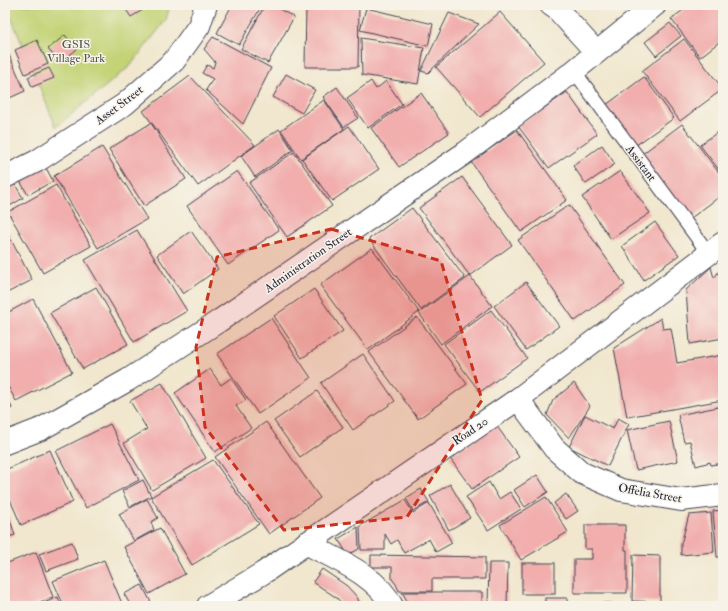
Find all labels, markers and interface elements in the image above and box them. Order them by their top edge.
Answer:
park label: GSIS Village Park [47,37,105,66]
street label: Asset Street [92,82,146,129]
street label: Assistant [621,141,659,185]
street label: Administration Street [261,225,355,297]
street label: Road 20 [450,414,491,449]
street label: Offelia Street [617,481,683,506]

